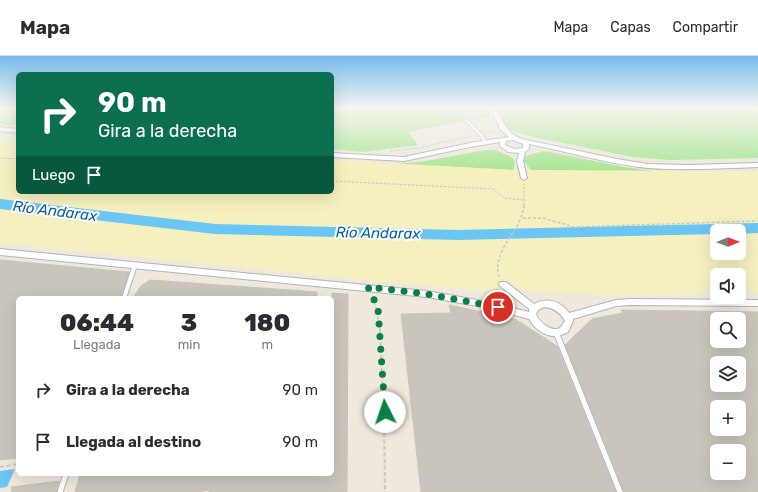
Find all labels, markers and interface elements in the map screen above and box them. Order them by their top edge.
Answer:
text: Mapa [20,16,70,39]
text: Mapa [553,19,588,36]
text: Capas [610,19,651,36]
text: Compartir [673,19,738,36]
text: 90 m [98,86,167,119]
icon: right [32,88,84,140]
text: Gira a la derecha [98,120,237,142]
icon: arrive [83,164,105,186]
text: Luego [32,166,75,184]
water label: Río Andarax [12,197,99,225]
water label: Río Andarax [335,223,422,243]
north arrow [710,224,746,260]
map controls [710,224,746,480]
button: sound [710,268,746,304]
pin [481,290,515,324]
icon: arrive [487,296,509,318]
text: 06:44 [60,309,134,337]
text: 3 [181,309,197,337]
text: 180 [244,309,290,337]
button: search [710,312,746,348]
text: Llegada [73,337,121,352]
text: min [178,337,200,352]
text: m [261,337,273,352]
button: layers [710,356,746,392]
icon: right [32,379,54,401]
text: Gira a la derecha [66,381,190,399]
text: 90 m [283,381,318,399]
position arrow [364,391,406,433]
button: + [710,400,746,436]
icon: arrive [32,431,54,453]
text: Llegada al destino [66,433,201,451]
text: 90 m [283,433,318,451]
button: − [710,444,746,480]

